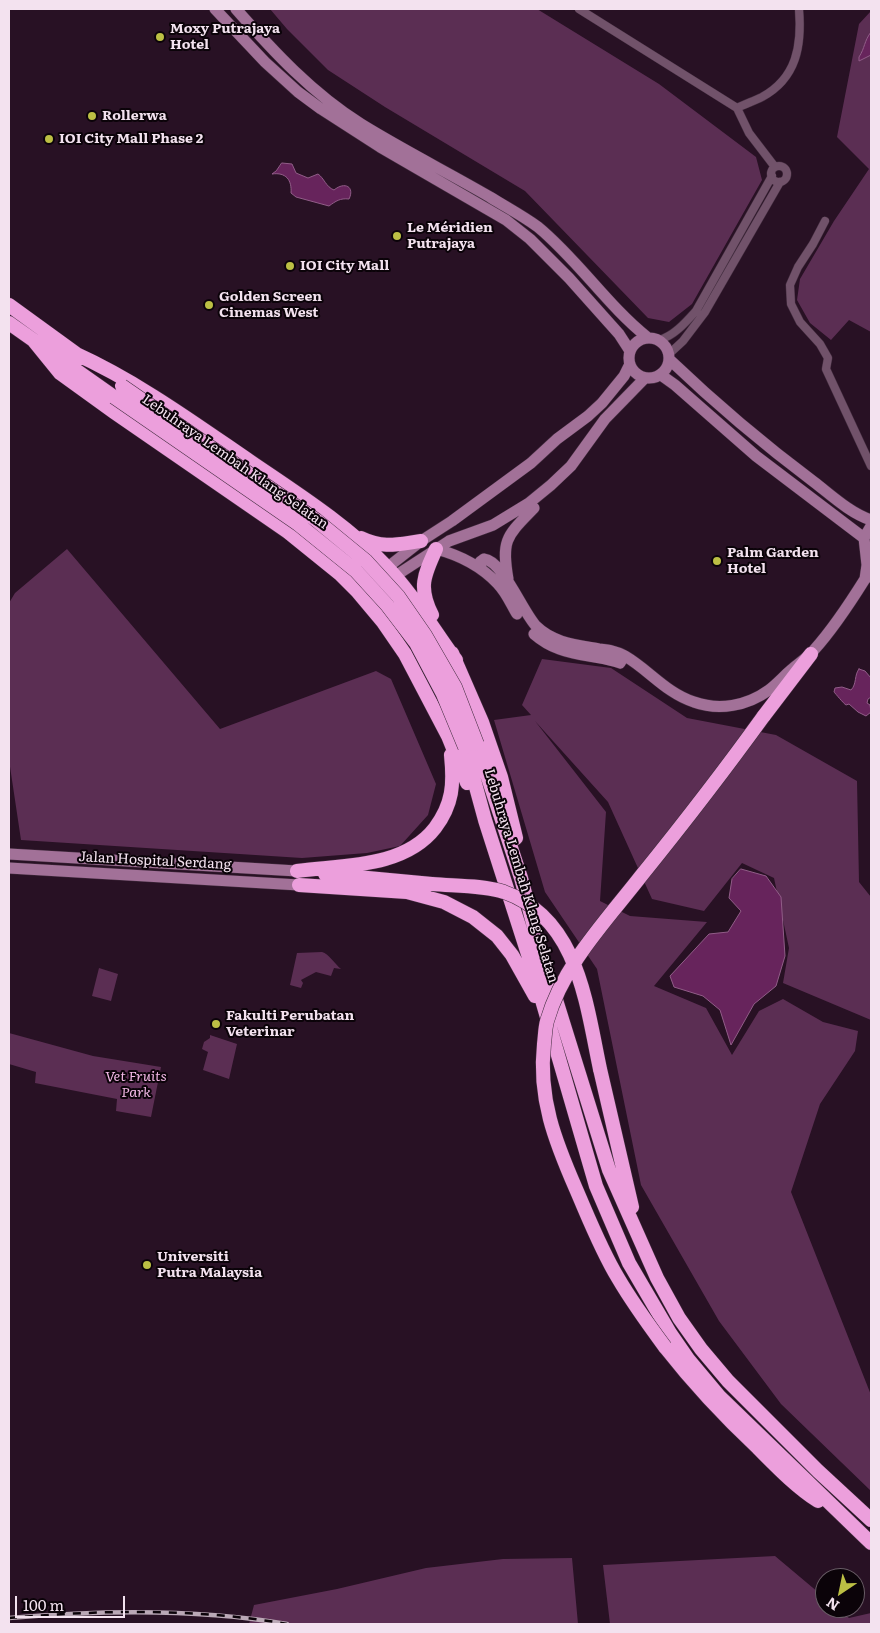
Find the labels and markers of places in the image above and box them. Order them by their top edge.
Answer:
place label: Moxy Putrajaya Hotel [170,21,280,54]
marker: Moxy Putrajaya Hotel [154,31,166,43]
place label: Rollerwa [102,108,167,124]
marker: Rollerwa [86,110,98,122]
place label: IOI City Mall Phase 2 [59,131,203,147]
marker: IOI City Mall Phase 2 [43,133,55,145]
place label: Le Méridien Putrajaya [407,220,493,252]
marker: Le Méridien Putrajaya [391,230,403,242]
place label: IOI City Mall [300,258,389,274]
marker: IOI City Mall [284,260,296,272]
place label: Golden Screen Cinemas West [219,289,322,322]
marker: Golden Screen Cinemas West [203,299,215,311]
place label: Palm Garden Hotel [727,545,819,578]
marker: Palm Garden Hotel [711,555,723,567]
place label: Fakulti Perubatan Veterinar [226,1008,354,1040]
marker: Fakulti Perubatan Veterinar [210,1018,222,1030]
place label: Universiti Putra Malaysia [157,1249,262,1282]
marker: Universiti Putra Malaysia [141,1259,153,1271]

